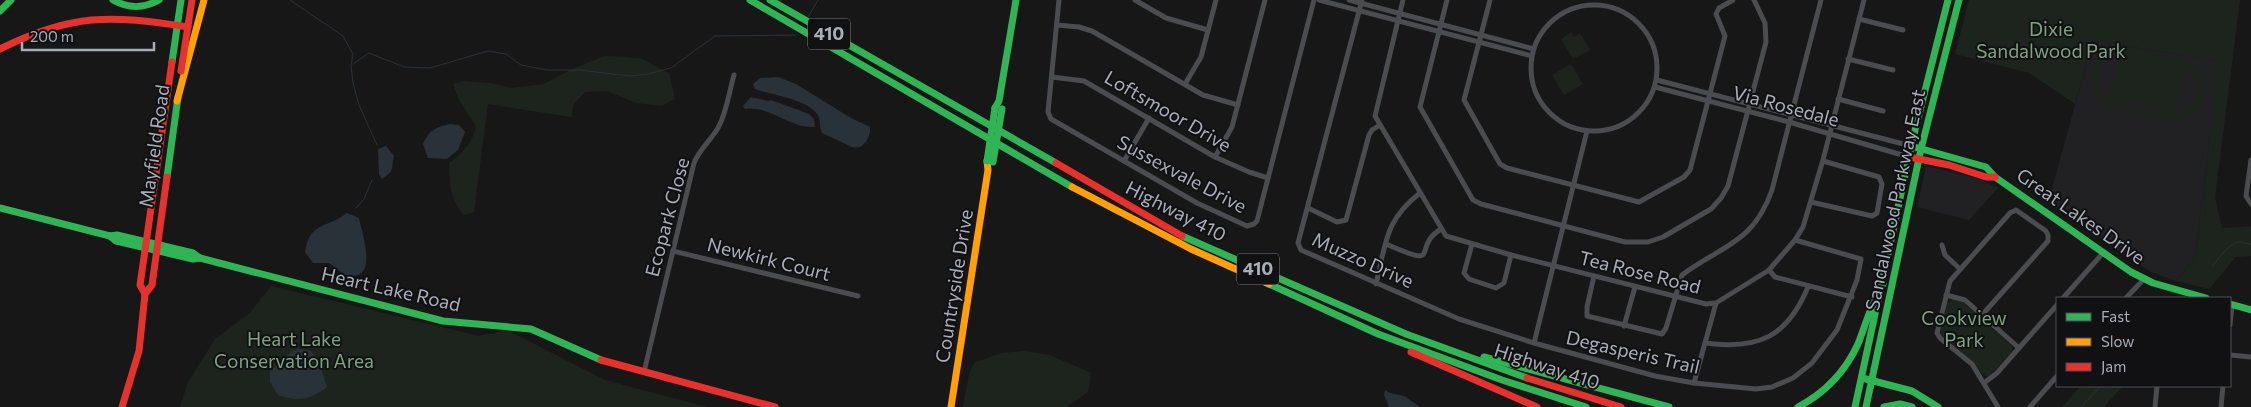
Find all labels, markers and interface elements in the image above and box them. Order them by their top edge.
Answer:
park label: Dixie Sandalwood Park [1976,17,2126,62]
road number: 410 [808,18,850,50]
scale bar [22,20,155,52]
text: 200 m [30,27,74,45]
street label: Loftsmoor Drive [1101,65,1236,156]
street label: Via Rosedale [1730,80,1842,131]
street label: Mayfield Road [134,83,174,209]
street label: Sandalwood Parkway East [1860,87,1929,313]
street label: Sussexvale Drive [1114,130,1251,217]
street label: Ecopark Close [640,155,693,279]
street label: Great Lakes Drive [2013,163,2150,268]
street label: Highway 410 [1122,175,1230,246]
street label: Countryside Drive [930,208,977,364]
street label: Muzzo Drive [1309,227,1417,292]
street label: Newkirk Court [705,232,833,285]
street label: Tea Rose Road [1577,245,1703,298]
road number: 410 [1237,253,1279,284]
street label: Heart Lake Road [319,261,463,316]
legend [2056,297,2231,387]
park label: Cookview Park [1921,306,2007,351]
text: Fast [2101,307,2130,325]
street label: Degasperis Trail [1564,325,1702,378]
park label: Heart Lake Conservation Area [214,327,374,372]
text: Slow [2101,332,2134,350]
street label: Highway 410 [1491,338,1603,393]
text: Jam [2101,357,2126,375]

